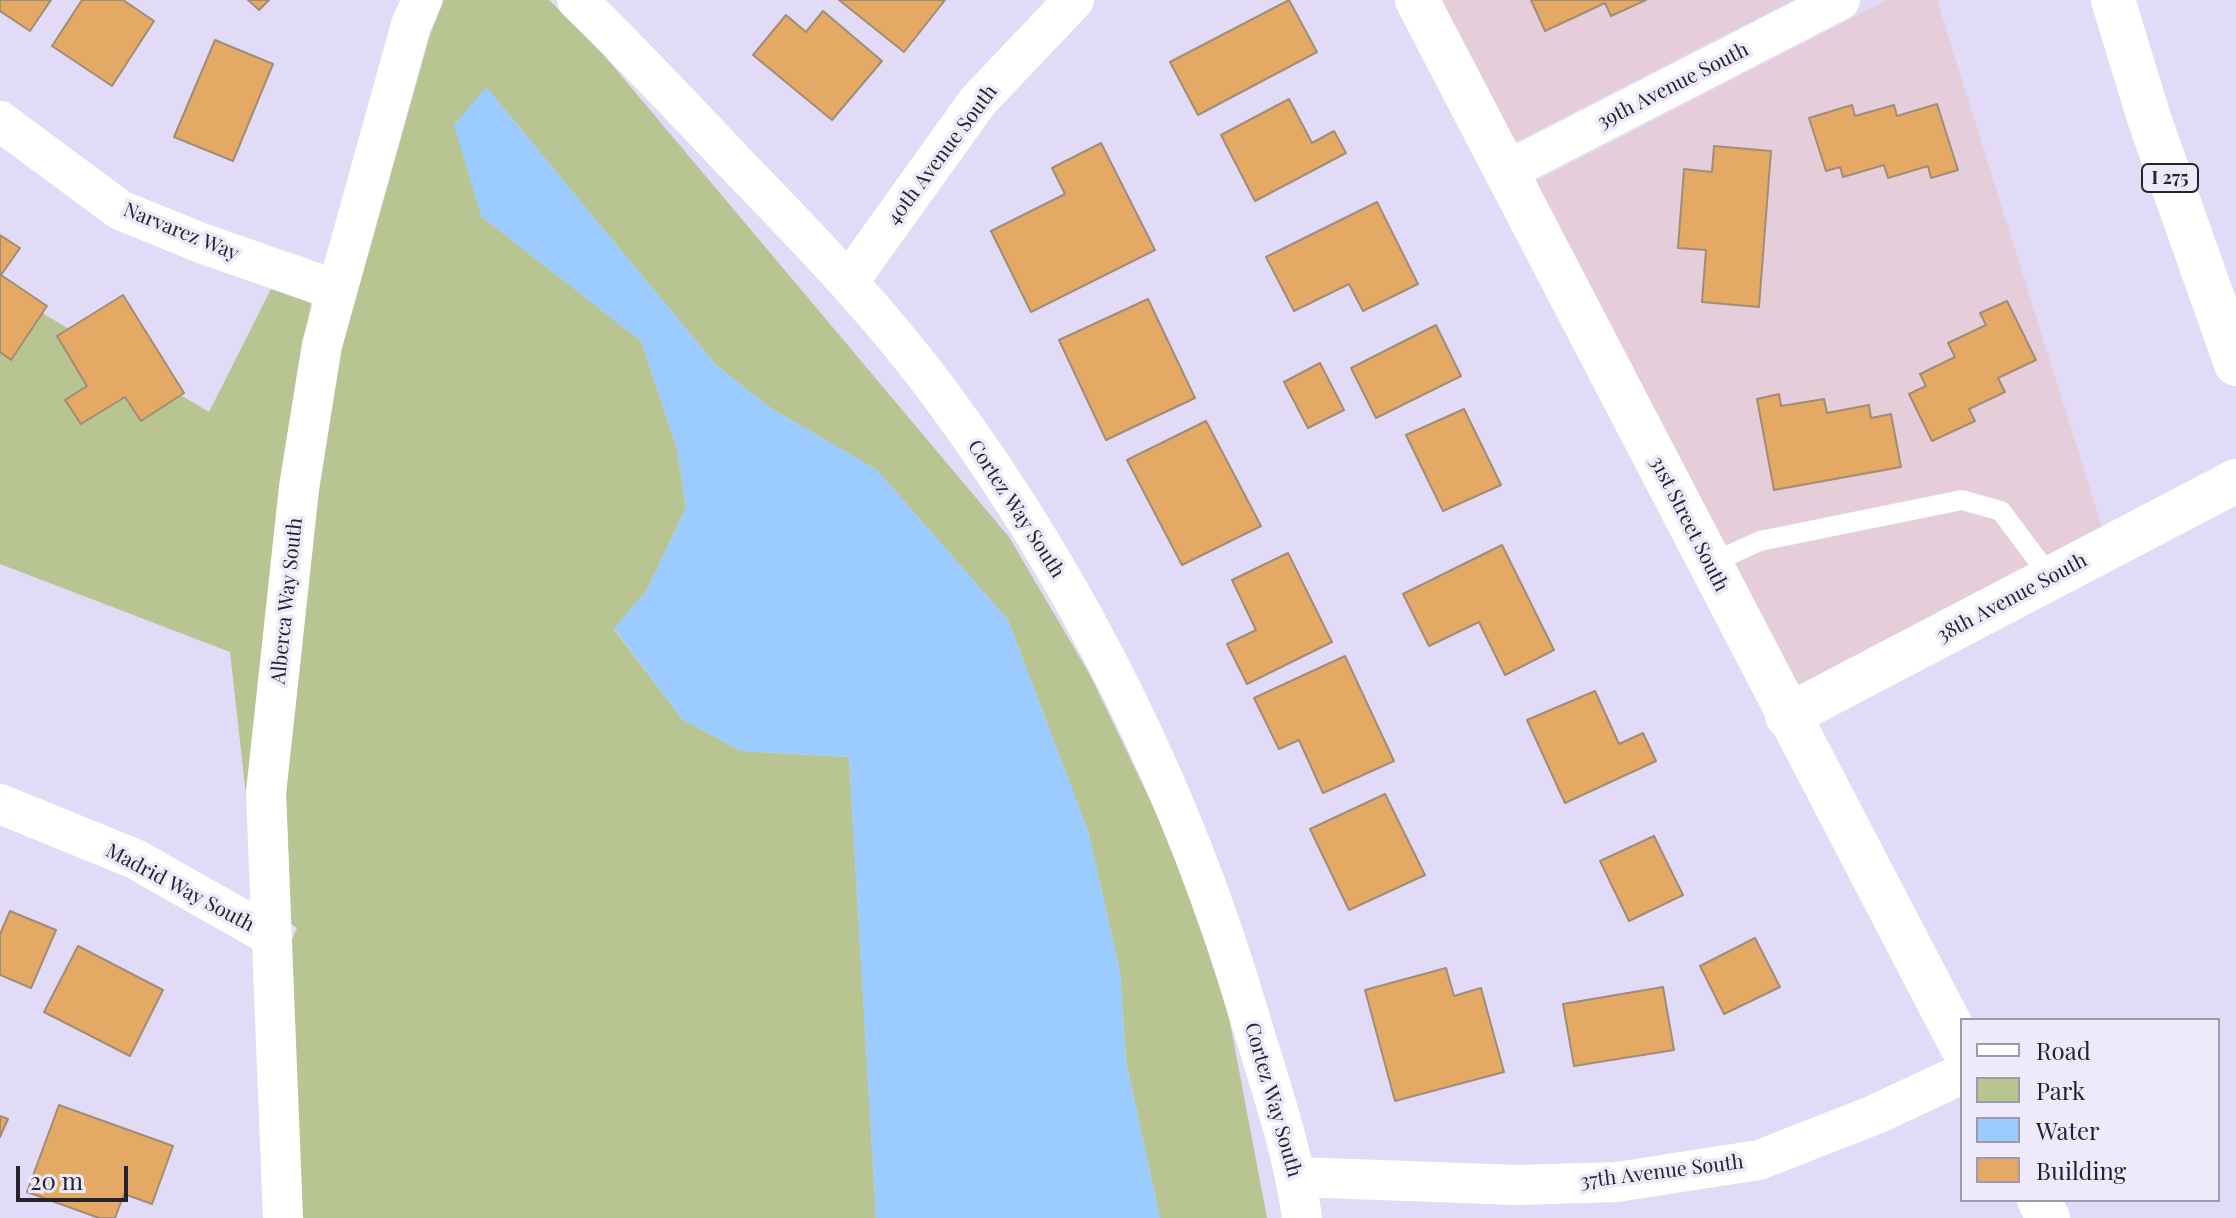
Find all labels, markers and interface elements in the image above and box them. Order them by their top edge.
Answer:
street label: 39th Avenue South [1594,38,1752,134]
street label: 40th Avenue South [882,80,1002,230]
road number: I 275 [2142,164,2198,192]
street label: Narvarez Way [120,198,242,266]
street label: Cortez Way South [962,436,1070,582]
street label: 31st Street South [1645,452,1733,596]
street label: Alberca Way South [266,517,308,685]
street label: 38th Avenue South [1933,548,2091,648]
street label: Madrid Way South [102,839,258,937]
legend [1960,1018,2220,1202]
street label: Cortez Way South [1239,1020,1307,1180]
text: Road [2036,1034,2091,1066]
text: Park [2036,1074,2085,1106]
text: Water [2036,1114,2100,1146]
scale bar [20,1150,132,1200]
street label: 37th Avenue South [1579,1150,1745,1194]
text: Building [2036,1154,2126,1186]
text: 20 m [30,1164,83,1196]

